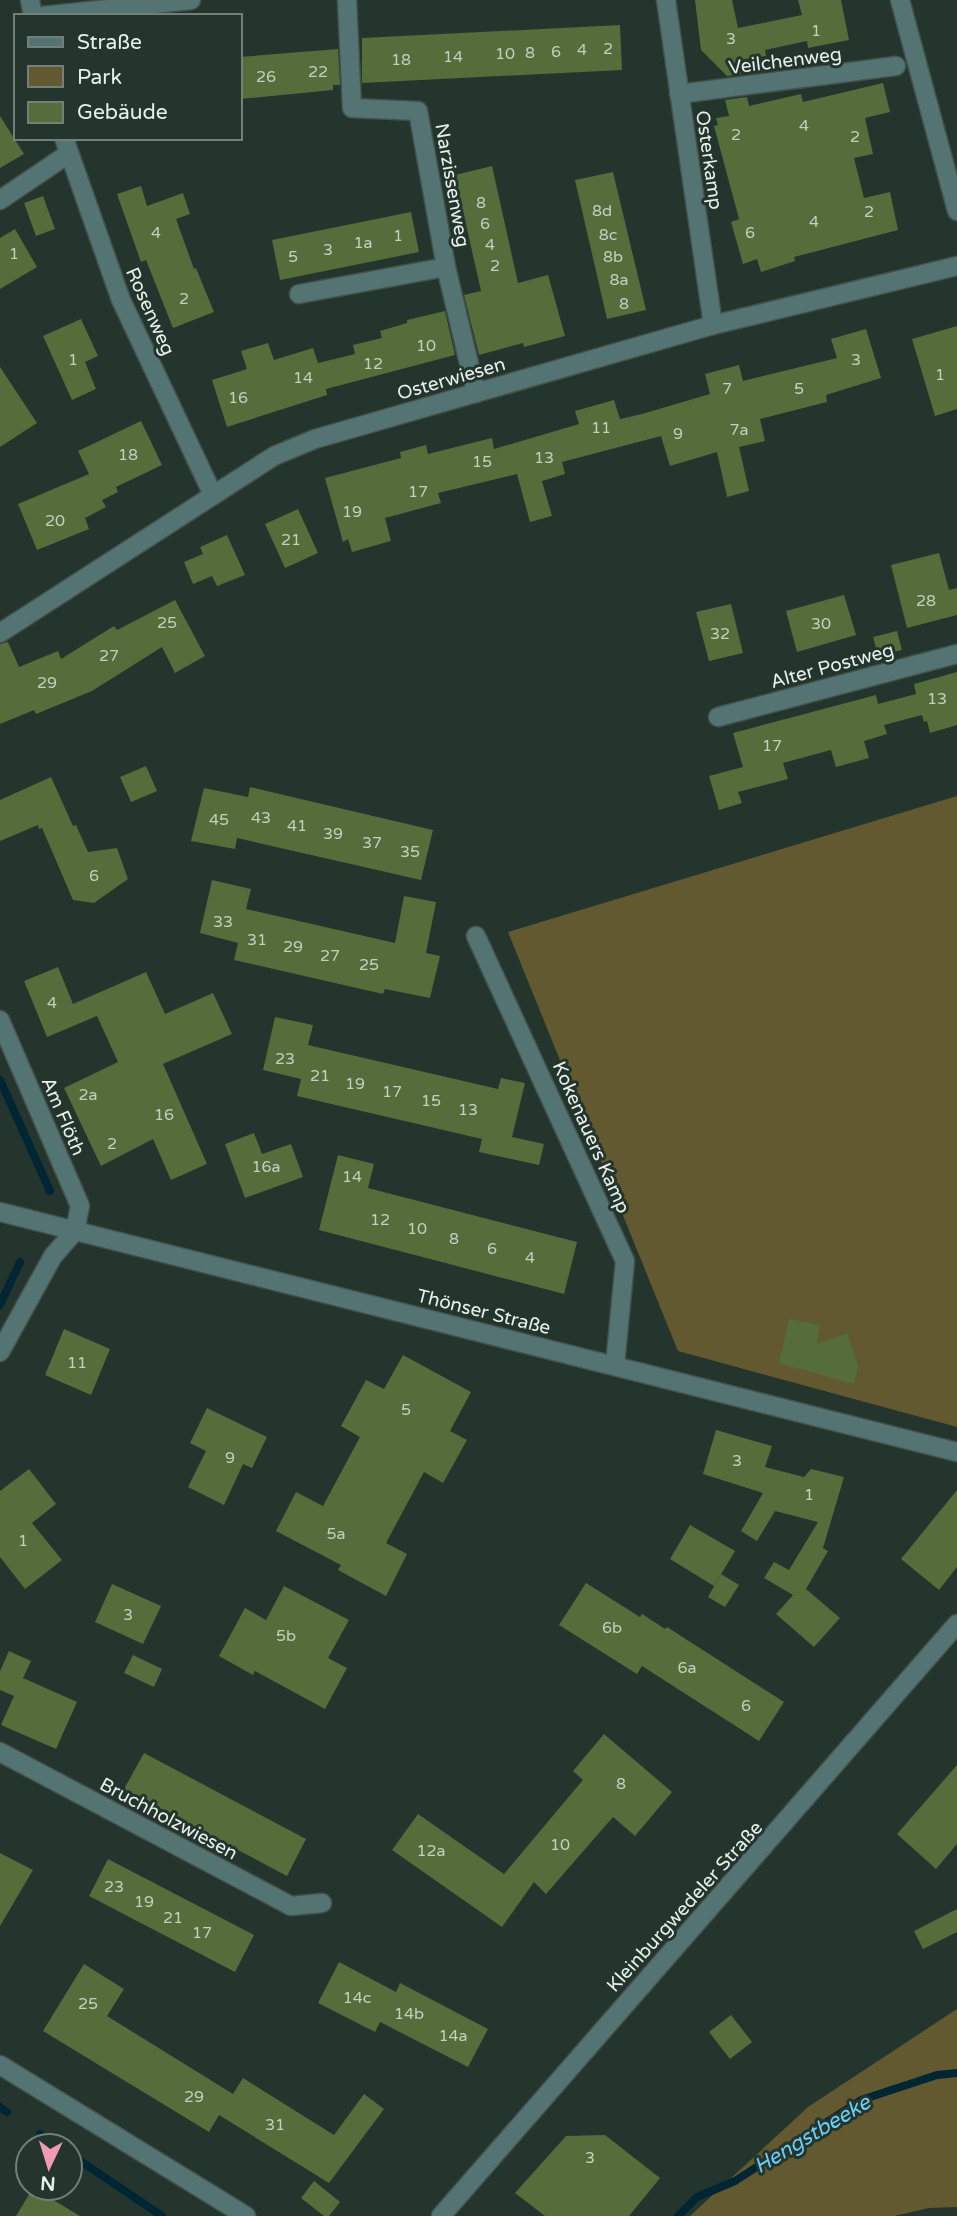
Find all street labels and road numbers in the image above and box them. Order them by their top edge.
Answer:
street label: Veilchenweg [727,43,843,79]
street label: Osterkamp [691,109,727,211]
street label: Narzissenweg [430,121,474,249]
street label: Rosenweg [121,264,179,359]
street label: Osterwiesen [395,353,508,405]
street label: Alter Postweg [768,639,896,693]
street label: Kokenauers Kamp [548,1058,634,1217]
street label: Am Flöth [37,1074,89,1159]
street label: Thönser Straße [415,1285,553,1339]
street label: Bruchholzwiesen [96,1773,241,1864]
street label: Kleinburgwedeler Straße [602,1817,767,1997]

